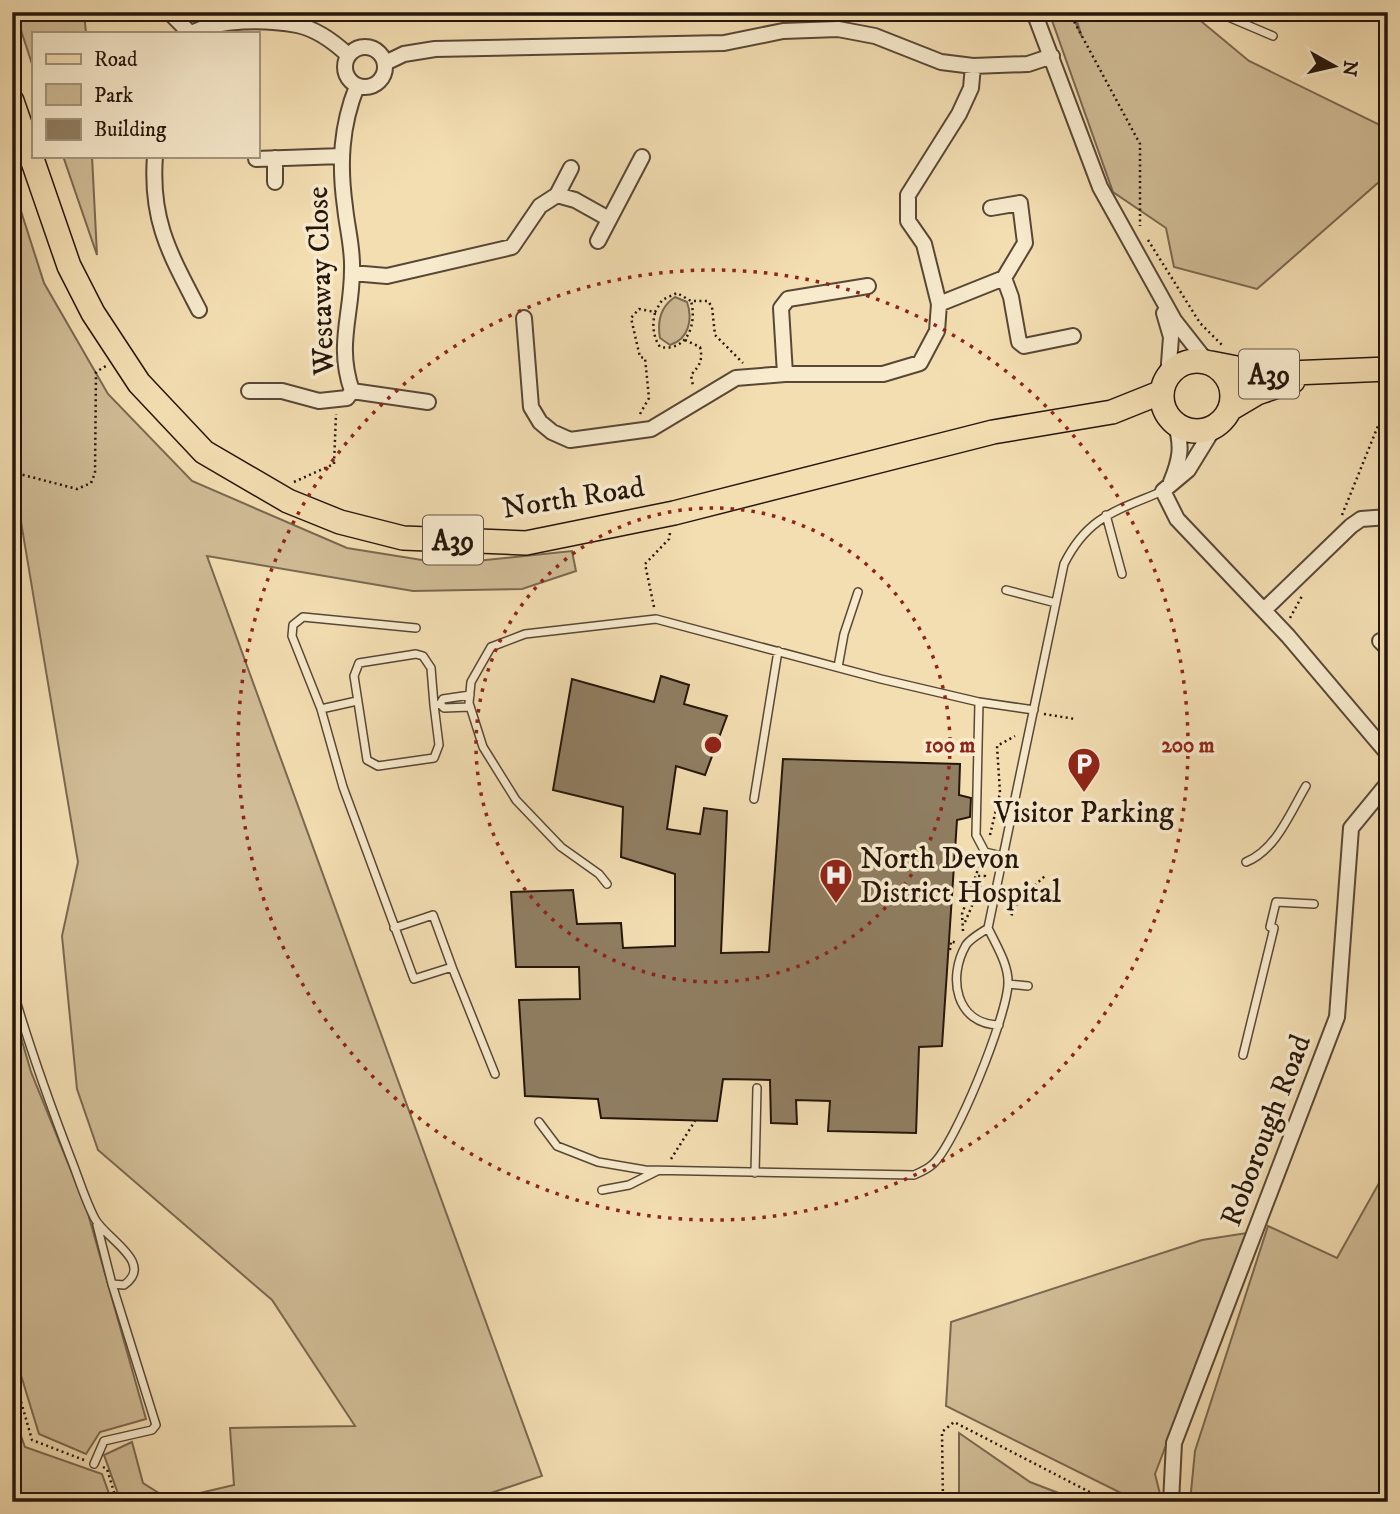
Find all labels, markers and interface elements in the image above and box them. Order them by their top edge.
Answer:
legend [32,32,259,158]
north arrow [1298,32,1368,102]
text: Road [94,47,138,73]
text: N [1337,59,1362,78]
text: Park [94,83,134,109]
text: Building [94,117,167,143]
street label: Westaway Close [300,186,343,377]
road number: A39 [1239,350,1299,398]
street label: North Road [499,469,647,528]
road number: A39 [423,516,483,564]
centre of rings [701,733,725,757]
text: 100 m [925,733,975,759]
text: 200 m [1161,733,1215,759]
parking icon: Visitor Parking [1065,745,1103,794]
place label: Visitor Parking [993,795,1174,832]
place label: North Devon District Hospital [860,841,1061,912]
hospital icon: North Devon District Hospital [817,856,855,905]
street label: Roborough Road [1213,1030,1320,1231]

